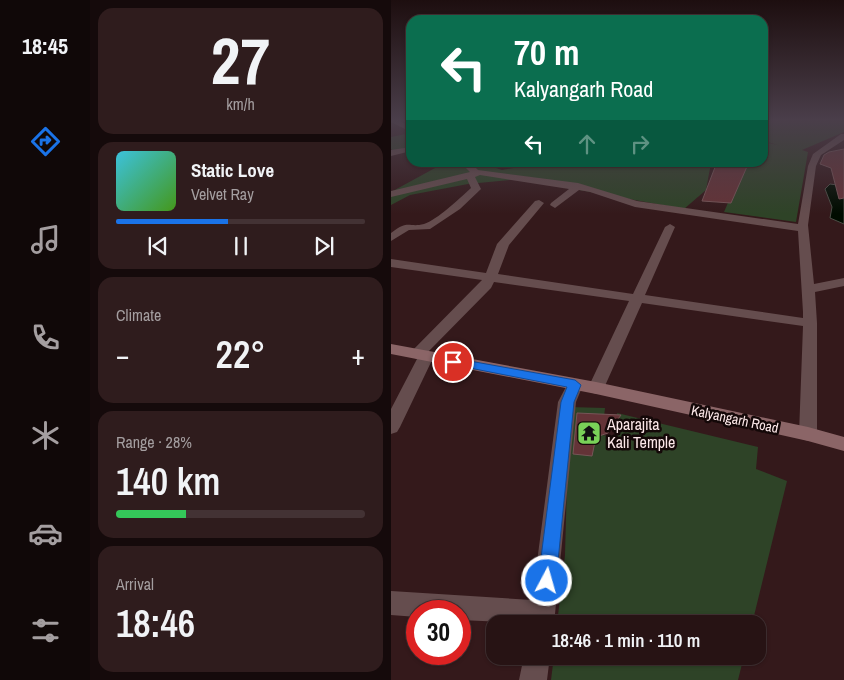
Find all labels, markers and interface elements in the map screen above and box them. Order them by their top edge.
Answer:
text: 27 [211,17,270,104]
text: 70 m [514,29,579,76]
text: 18:45 [22,31,68,61]
icon: left [431,35,496,100]
text: Kalyangarh Road [514,74,653,104]
text: km/h [226,93,255,115]
icon: directions [28,124,63,159]
icon: left [520,130,548,158]
icon: ahead [573,130,601,158]
icon: right [626,130,654,158]
text: Static Love [191,157,274,183]
text: Velvet Ray [191,183,254,205]
icon: music [28,222,63,257]
icon: previous [144,232,172,260]
icon: pause [227,232,255,260]
icon: next [310,232,338,260]
text: Climate [116,304,161,326]
icon: phone [28,320,63,355]
text: 22° [216,329,265,380]
text: − [116,336,129,374]
text: + [352,336,365,374]
pin [432,341,474,383]
icon: arrive [439,348,467,376]
street label: Kalyangarh Road [690,401,780,437]
place label: Aparajita Kali Temple [606,413,675,453]
icon: climate [28,418,63,453]
temple icon: Aparajita Kali Temple [576,420,602,446]
text: Range · 28% [116,431,192,453]
text: 140 km [116,456,220,507]
icon: car [28,516,63,551]
position arrow [520,554,572,606]
text: Arrival [116,573,154,595]
text: 18:46 [116,598,195,649]
speed limit sign: 30 [406,600,471,665]
icon: filters [28,613,63,648]
text: 18:46 · 1 min · 110 m [552,627,700,653]

